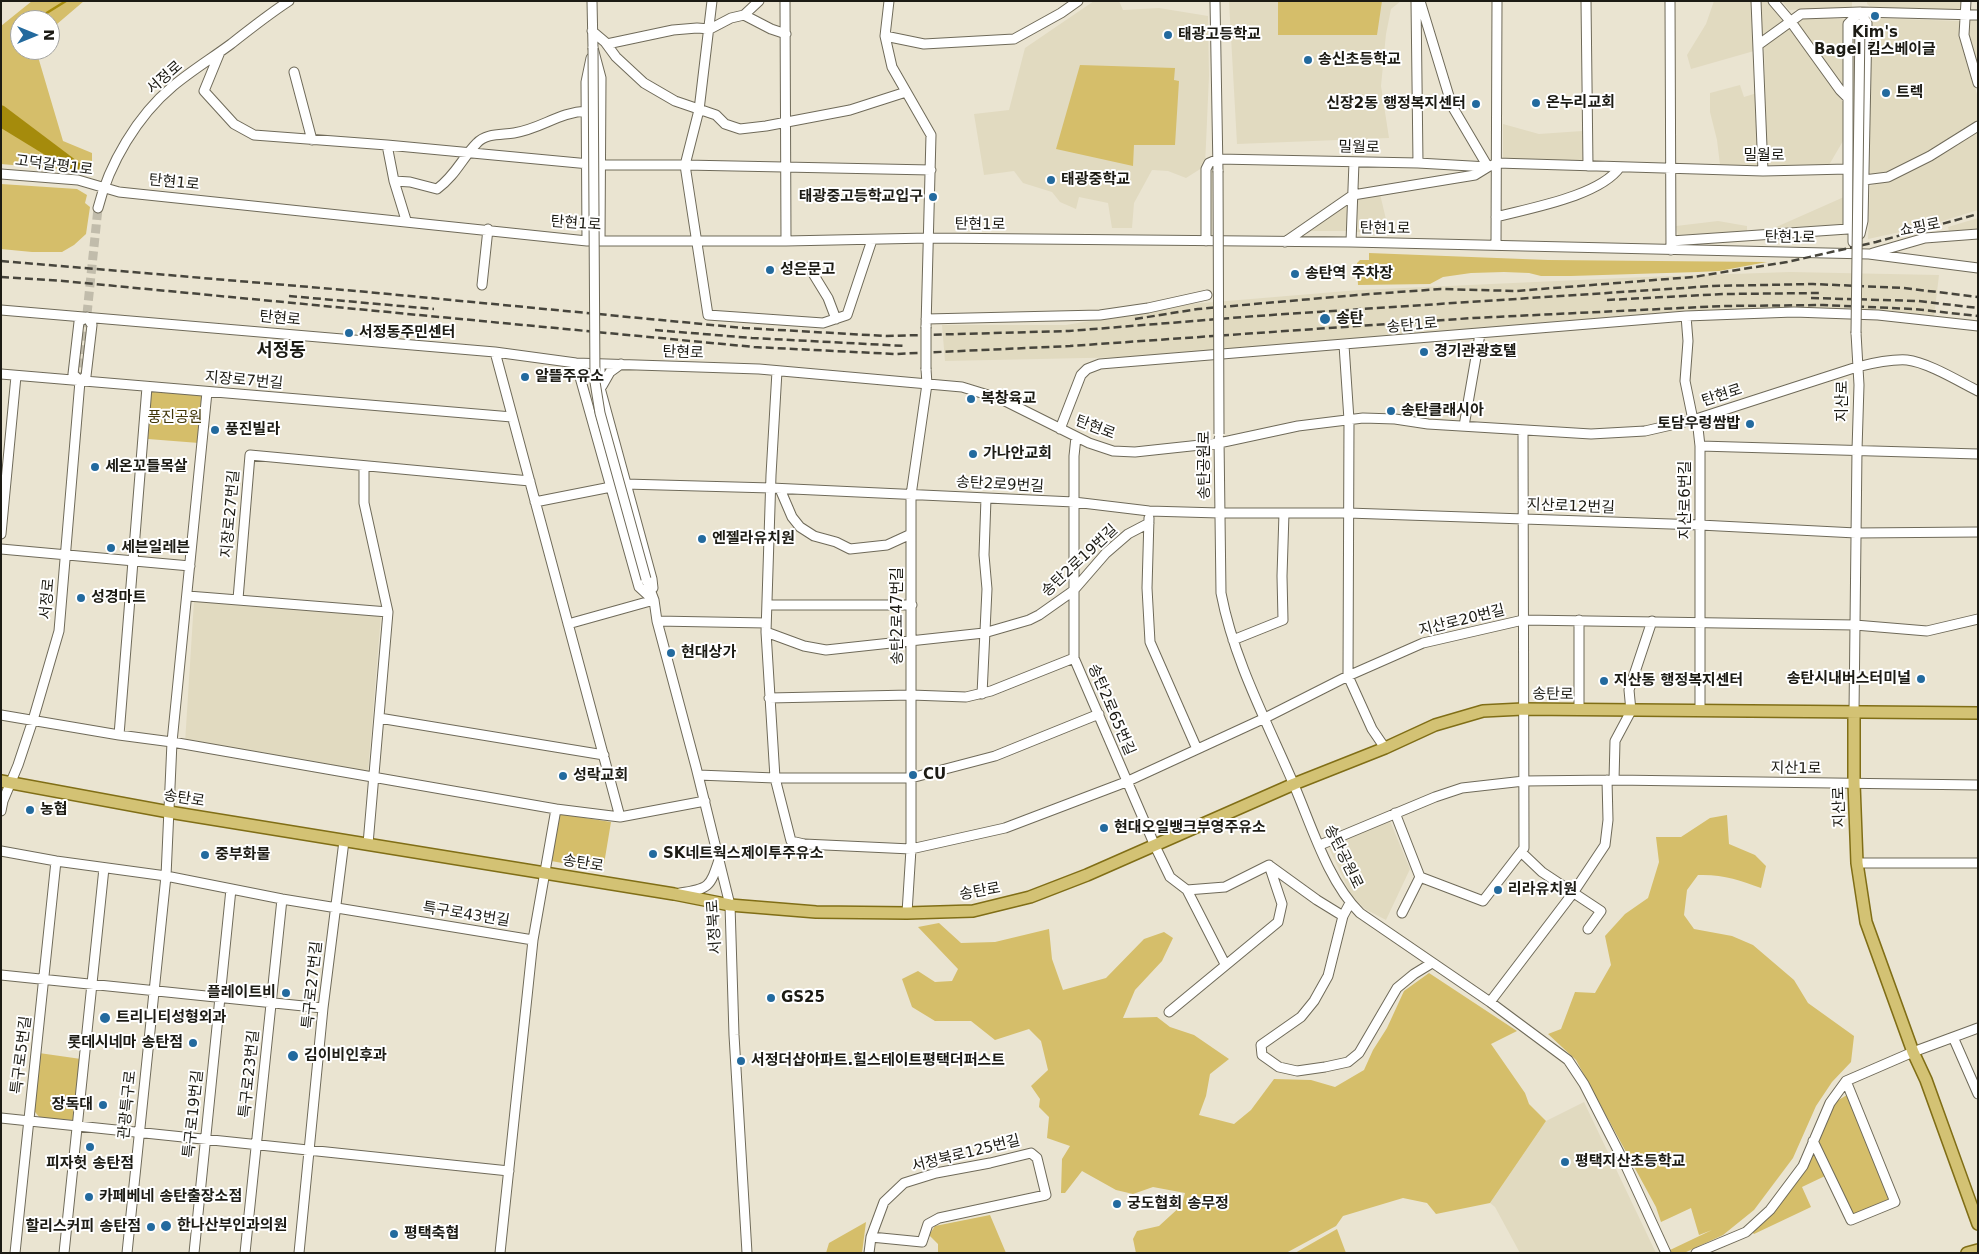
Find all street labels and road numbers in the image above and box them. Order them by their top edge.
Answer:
street label: 서정로 [143,58,187,98]
street label: 밀월로 [1338,139,1380,157]
street label: 밀월로 [1743,147,1785,165]
street label: 고덕갈평1로 [14,152,94,180]
street label: 탄현1로 [148,171,200,195]
street label: 탄현1로 [550,213,602,235]
street label: 쇼핑로 [1898,215,1942,241]
street label: 탄현1로 [954,216,1006,234]
street label: 탄현1로 [1359,220,1411,238]
street label: 탄현1로 [1764,229,1816,247]
street label: 탄현로 [259,308,301,330]
street label: 송탄1로 [1386,315,1438,337]
street label: 탄현로 [662,343,704,363]
street label: 지장로7번길 [204,369,284,393]
street label: 지산로 [1834,380,1852,422]
street label: 탄현로 [1700,381,1744,411]
street label: 탄현로 [1072,412,1118,444]
street label: 송탄공원로 [1196,431,1214,499]
street label: 지산로6번길 [1677,461,1695,539]
street label: 지장로27번길 [218,469,244,559]
street label: 송탄2로9번길 [956,474,1044,496]
street label: 지산로12번길 [1527,496,1615,518]
street label: 송탄2로19번길 [1038,521,1122,601]
street label: 송탄2로47번길 [889,567,907,665]
street label: 서정로 [37,578,59,620]
street label: 지산로20번길 [1417,602,1507,640]
street label: 송탄2로65번길 [1084,662,1138,758]
street label: 송탄로 [1532,686,1574,704]
street label: 지산1로 [1770,760,1822,778]
street label: 지산로 [1830,786,1850,828]
street label: 송탄로 [162,787,206,811]
street label: 송탄공원로 [1320,822,1366,892]
street label: 송탄로 [561,852,605,876]
street label: 송탄로 [958,880,1002,904]
street label: 특구로43번길 [421,899,511,931]
street label: 서정북로 [704,899,726,955]
street label: 특구로27번길 [299,940,327,1030]
street label: 특구로5번길 [8,1015,36,1095]
street label: 특구로23번길 [236,1029,264,1119]
street label: 특구로19번길 [180,1069,208,1159]
street label: 관광특구로 [115,1070,141,1140]
street label: 서정북로125번길 [910,1132,1022,1176]

